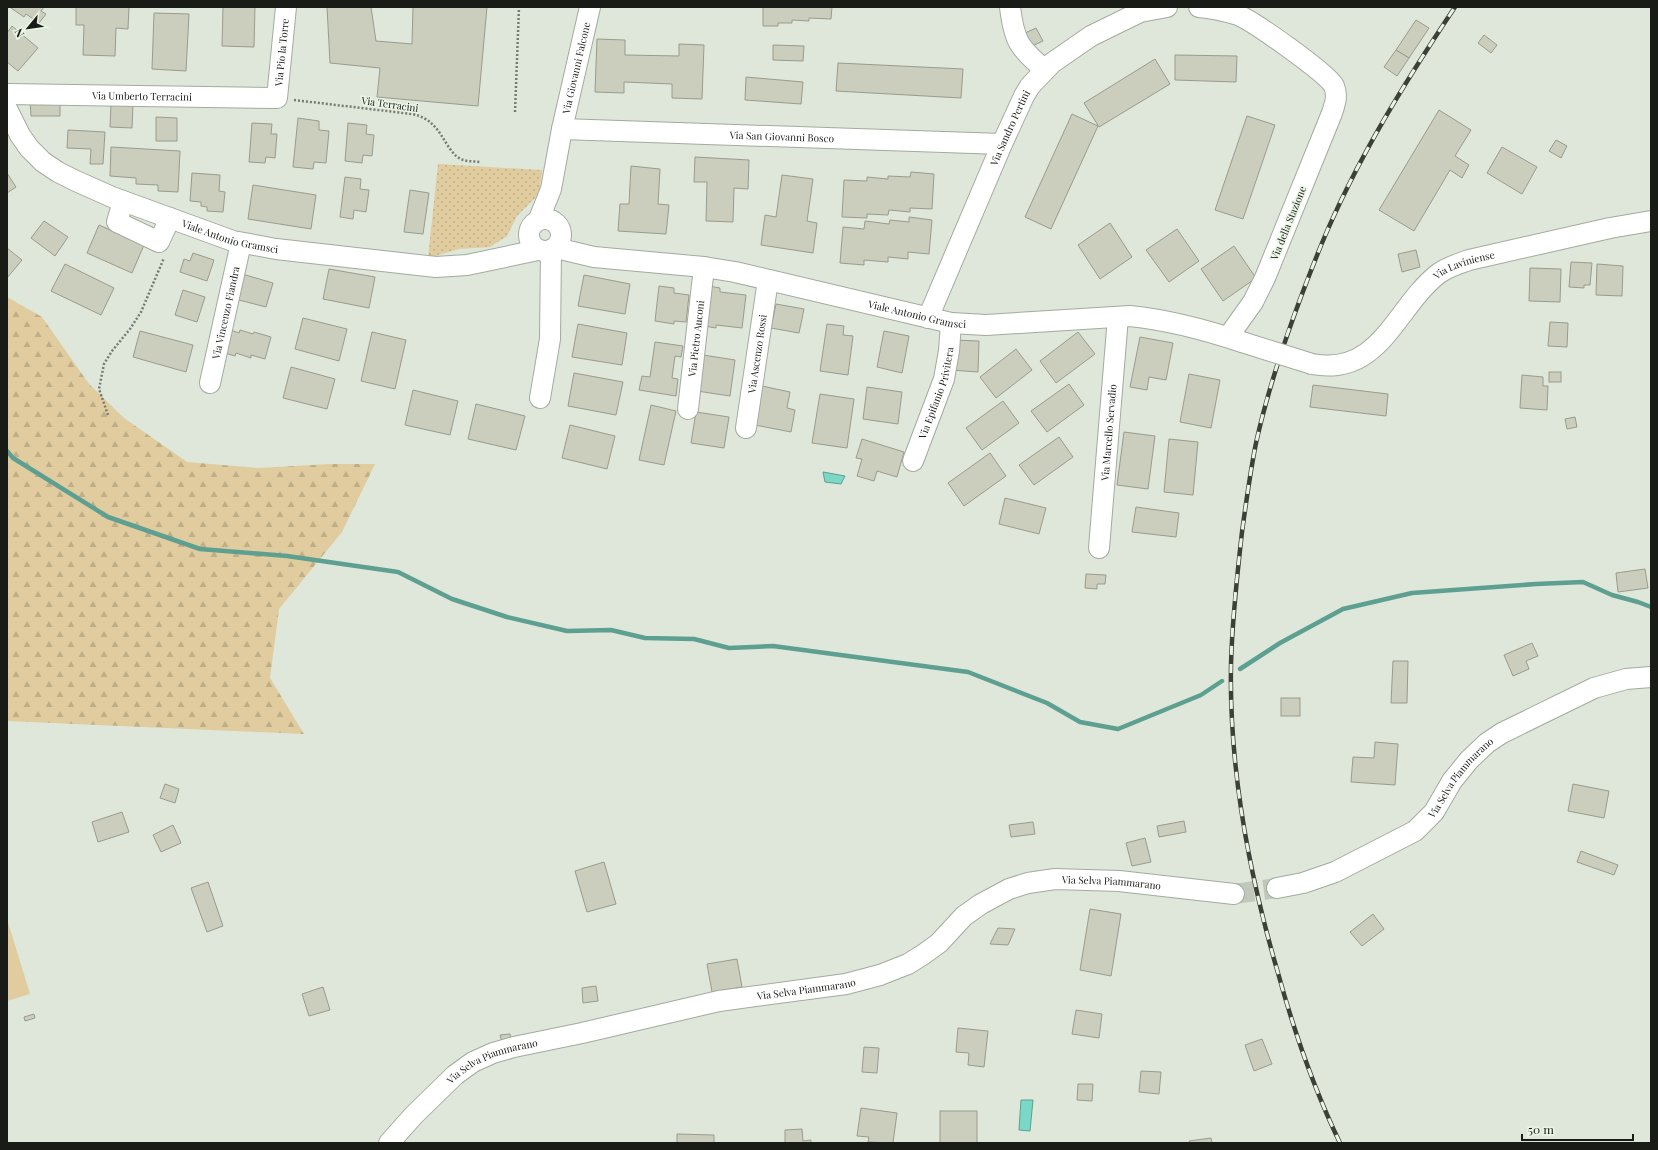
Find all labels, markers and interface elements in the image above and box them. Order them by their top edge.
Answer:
north arrow [8,8,48,48]
street label: Via Pio la Torre [271,18,292,88]
street label: Via Giovanni Falcone [558,21,593,116]
text: N [10,26,27,40]
street label: Via Sandro Pertini [986,87,1033,169]
street label: Via Umberto Terracini [91,88,192,104]
street label: Via Terracini [360,93,419,115]
street label: Via San Giovanni Bosco [728,128,835,145]
street label: Via della Stazione [1266,184,1309,263]
street label: Viale Antonio Gramsci [179,216,279,256]
street label: Via Laviniense [1429,247,1496,283]
street label: Via Vincenzo Fiandra [208,265,243,361]
street label: Viale Antonio Gramsci [866,296,967,331]
street label: Via Pietro Auconi [685,299,707,378]
street label: Via Ascenzo Rossi [744,313,770,395]
street label: Via Epifanio Privitera [915,347,956,442]
street label: Via Marcello Servadio [1097,383,1119,482]
street label: Via Selva Piammarano [1424,734,1496,822]
street label: Via Selva Piammarano [1061,872,1162,893]
street label: Via Selva Piammarano [755,975,858,1003]
street label: Via Selva Piammarano [443,1035,539,1087]
scale bar [1522,1116,1633,1142]
text: 50 m [1528,1121,1554,1137]

